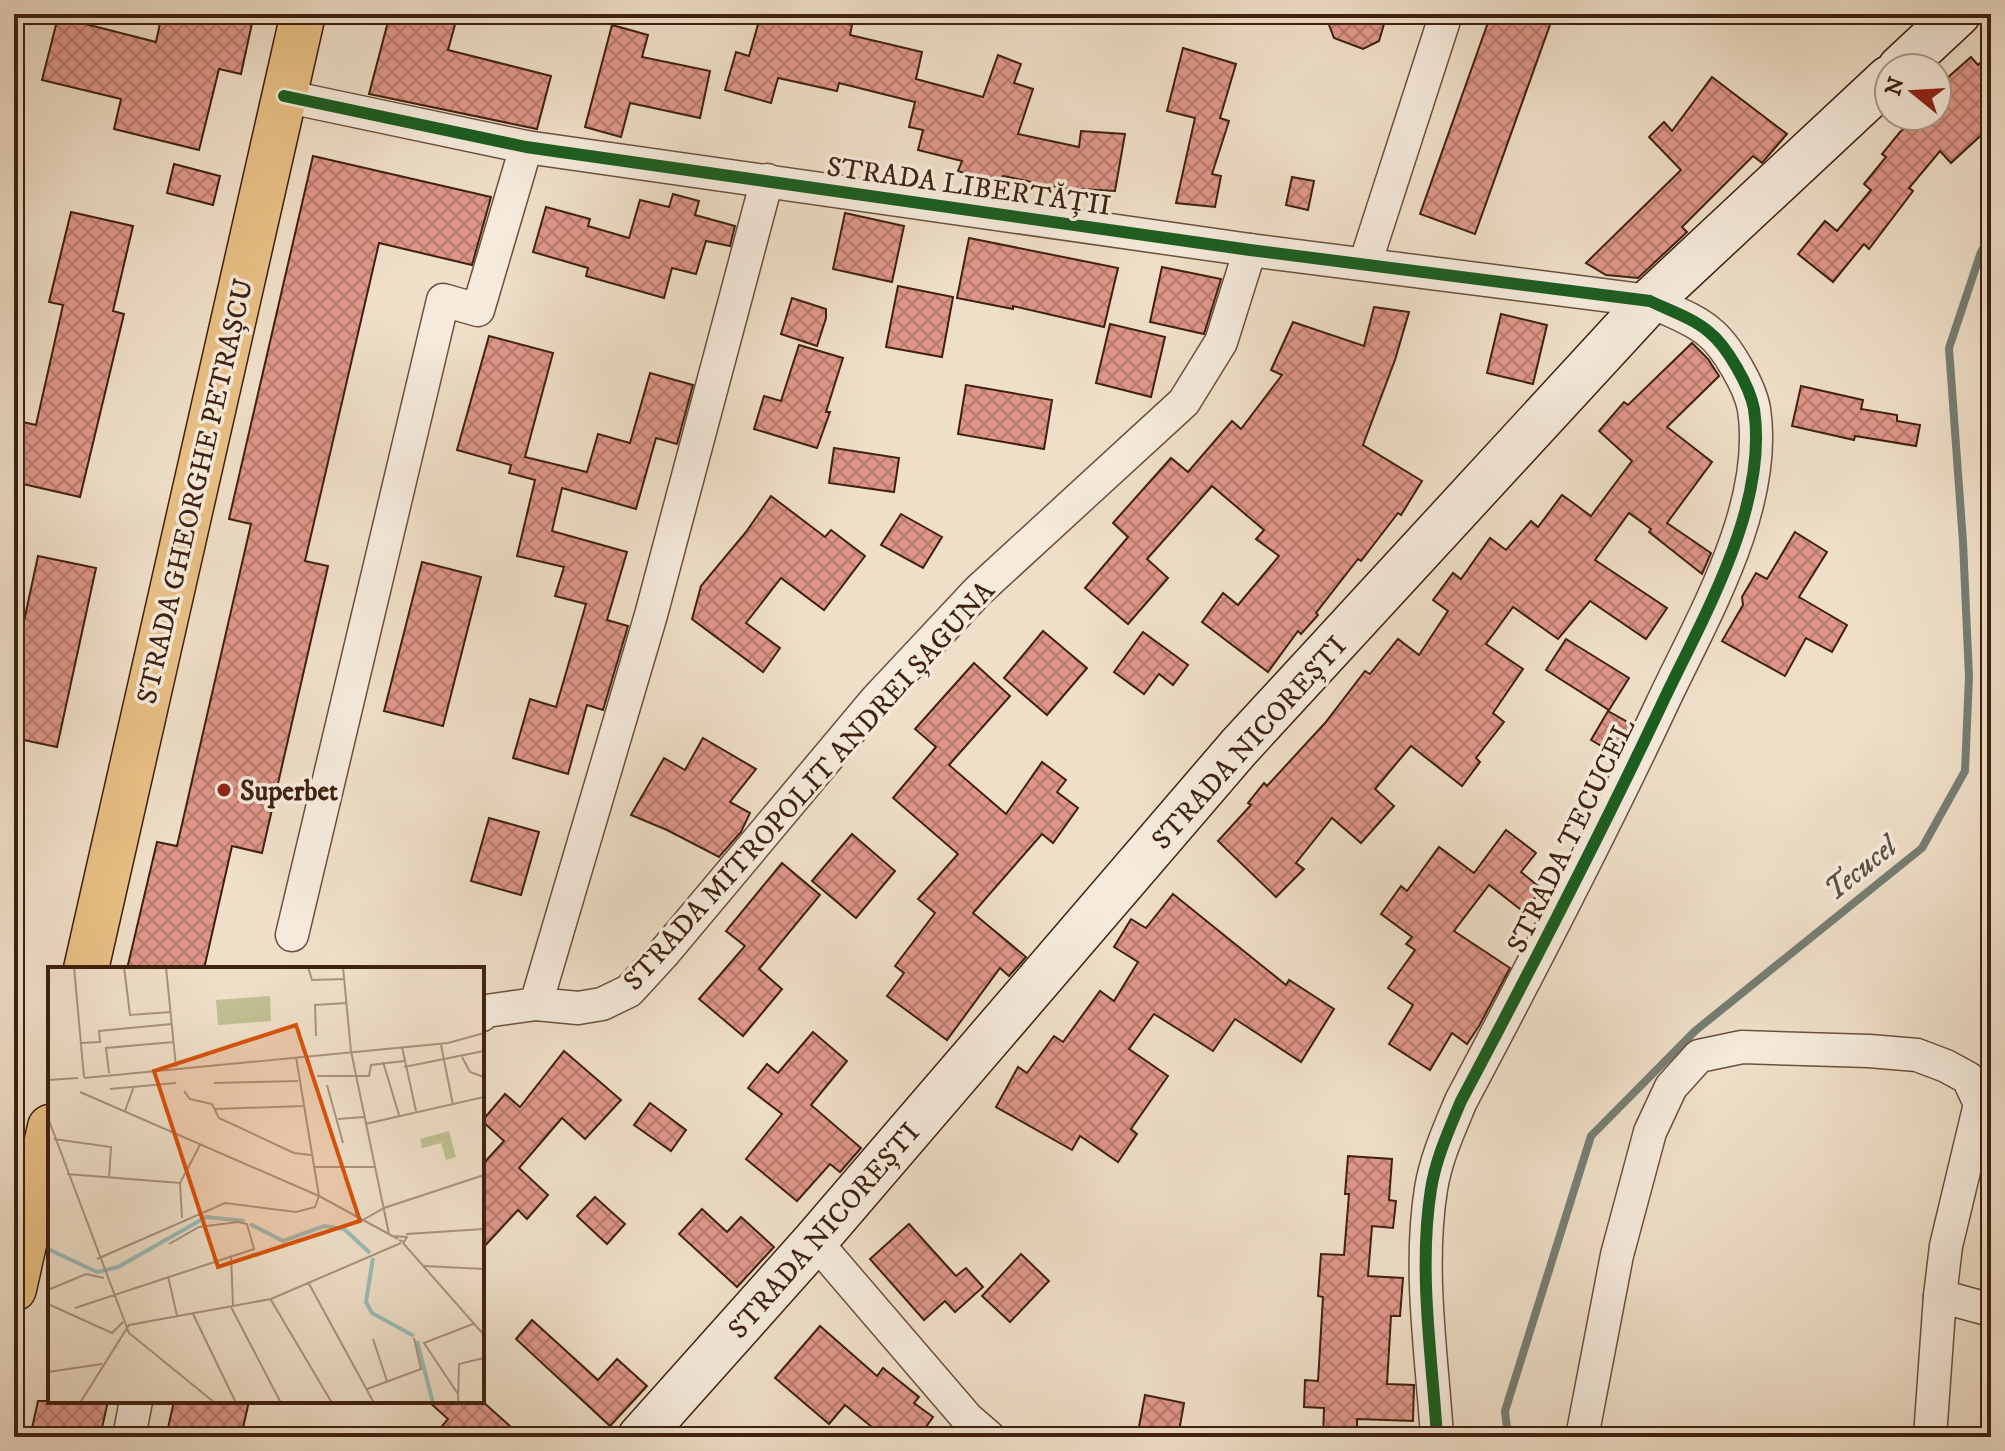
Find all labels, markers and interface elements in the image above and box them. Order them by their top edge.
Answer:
north arrow [1873,52,1953,132]
text: N [1880,74,1911,99]
street label: STRADA LIBERTĂȚII [825,148,1113,224]
street label: STRADA GHEORGHE PETRAȘCU [129,275,261,707]
street label: STRADA MITROPOLIT ANDREI ȘAGUNA [616,573,1003,998]
street label: STRADA NICOREȘTI [1144,629,1354,857]
street label: STRADA TECUCEL [1499,713,1643,959]
place label: Superbet [240,774,338,809]
marker: Superbet [215,781,233,799]
water label: Tecucel [1817,827,1907,910]
inset map [48,967,484,1403]
street label: STRADA NICOREȘTI [721,1116,928,1346]

